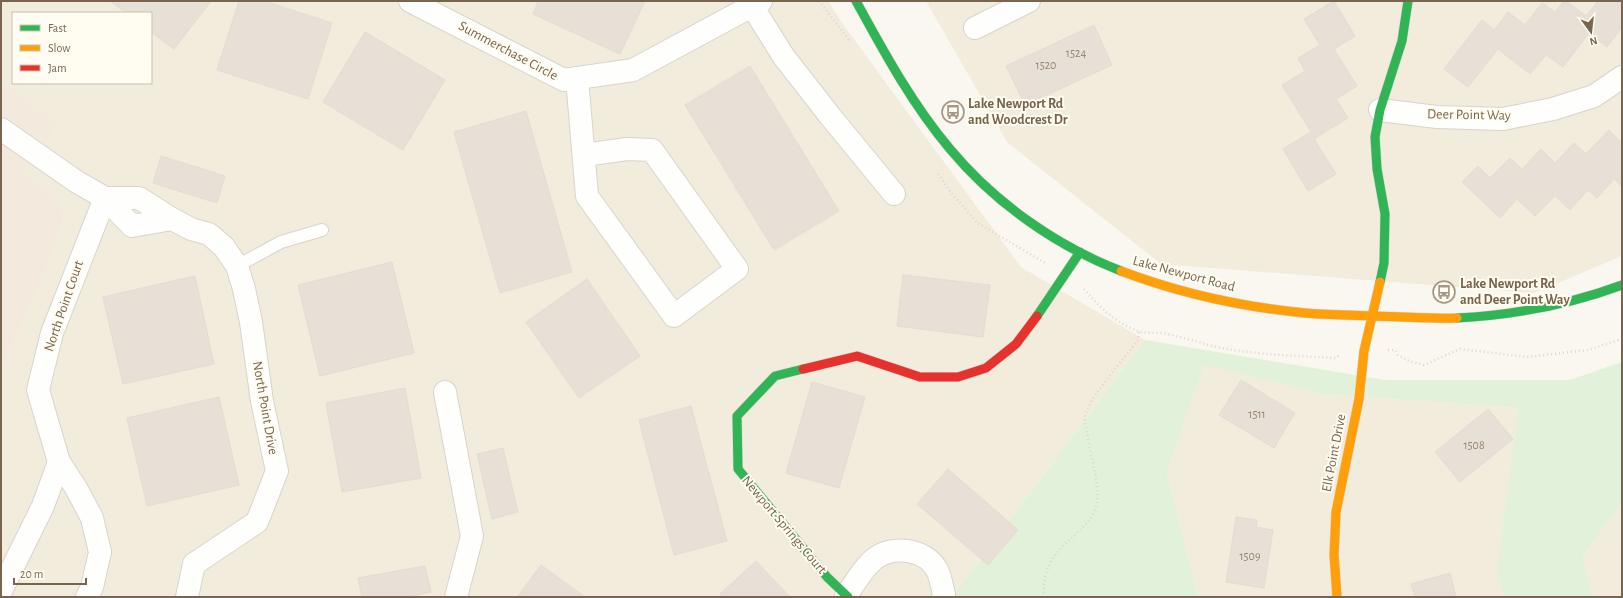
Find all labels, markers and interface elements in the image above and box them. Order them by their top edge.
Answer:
legend [12,12,152,84]
north arrow [1571,12,1611,52]
street label: Summerchase Circle [456,19,560,83]
text: Fast [48,22,67,34]
text: N [1588,35,1599,47]
text: Slow [48,42,70,54]
house number: 1524 [1066,47,1086,59]
house number: 1520 [1036,59,1056,71]
text: Jam [48,62,67,74]
place label: Lake Newport Rd and Woodcrest Dr [968,97,1068,127]
bus stop icon: Lake Newport Rd and Woodcrest Dr [940,99,966,125]
street label: Deer Point Way [1427,107,1511,123]
street label: Lake Newport Road [1131,254,1237,294]
street label: North Point Court [42,258,86,353]
place label: Lake Newport Rd and Deer Point Way [1460,277,1570,307]
bus stop icon: Lake Newport Rd and Deer Point Way [1431,279,1457,305]
street label: North Point Drive [250,360,280,456]
house number: 1511 [1248,408,1266,420]
street label: Elk Point Drive [1320,413,1348,493]
house number: 1508 [1463,439,1485,451]
street label: Newport Springs Court [739,473,829,577]
house number: 1509 [1239,550,1261,562]
scale bar [14,560,86,586]
text: 20 m [20,568,43,580]

